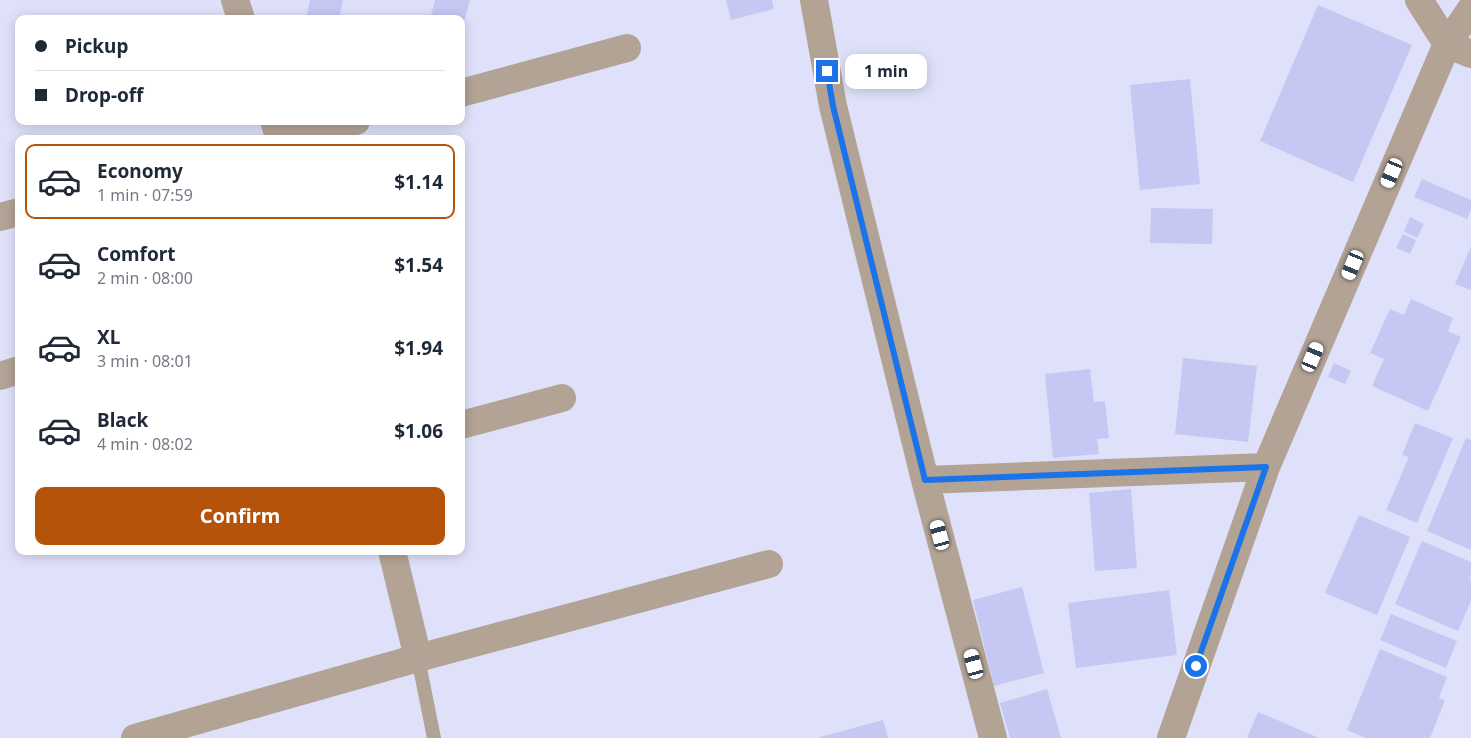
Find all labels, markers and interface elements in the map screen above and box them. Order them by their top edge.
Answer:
text: Pickup [65,33,128,59]
callout: 1 min [844,54,927,88]
route end [816,60,838,82]
text: 1 min [864,60,908,82]
text: Drop-off [65,82,144,108]
car [1379,156,1404,190]
text: Economy [97,158,183,184]
icon: car [37,159,82,204]
text: $1.14 [394,169,443,195]
text: 1 min · 07:59 [97,184,193,206]
text: Comfort [97,241,176,267]
icon: car [37,242,82,287]
car [1340,248,1365,282]
text: $1.54 [394,252,443,278]
text: 2 min · 08:00 [97,267,193,289]
text: XL [97,324,120,350]
icon: car [37,325,82,370]
text: $1.94 [394,335,443,361]
car [1300,340,1325,374]
text: 3 min · 08:01 [97,350,193,372]
text: Black [97,407,148,433]
icon: car [37,408,82,453]
text: $1.06 [394,418,443,444]
text: 4 min · 08:02 [97,433,193,455]
button: Confirm [35,487,445,545]
car [928,519,951,551]
car [962,648,985,680]
route start [1185,655,1207,677]

